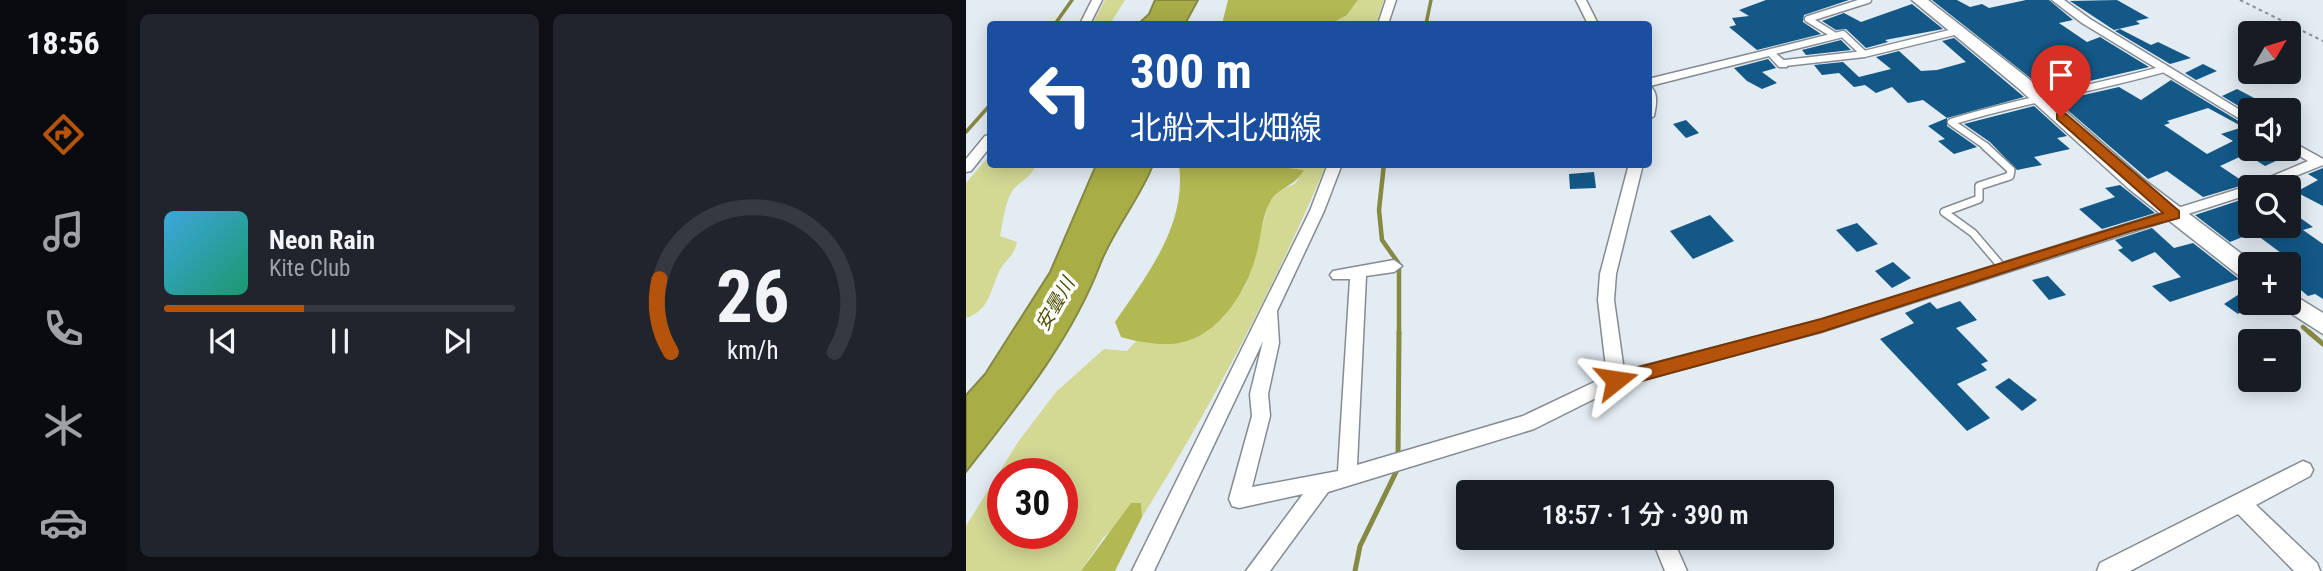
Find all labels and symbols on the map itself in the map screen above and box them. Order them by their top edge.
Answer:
north arrow [2238,21,2301,84]
pin [2031,45,2091,117]
water label: 安曇川 [1031,272,1080,334]
position arrow [1579,343,1653,417]
speed limit sign: 30 [987,458,1078,549]

